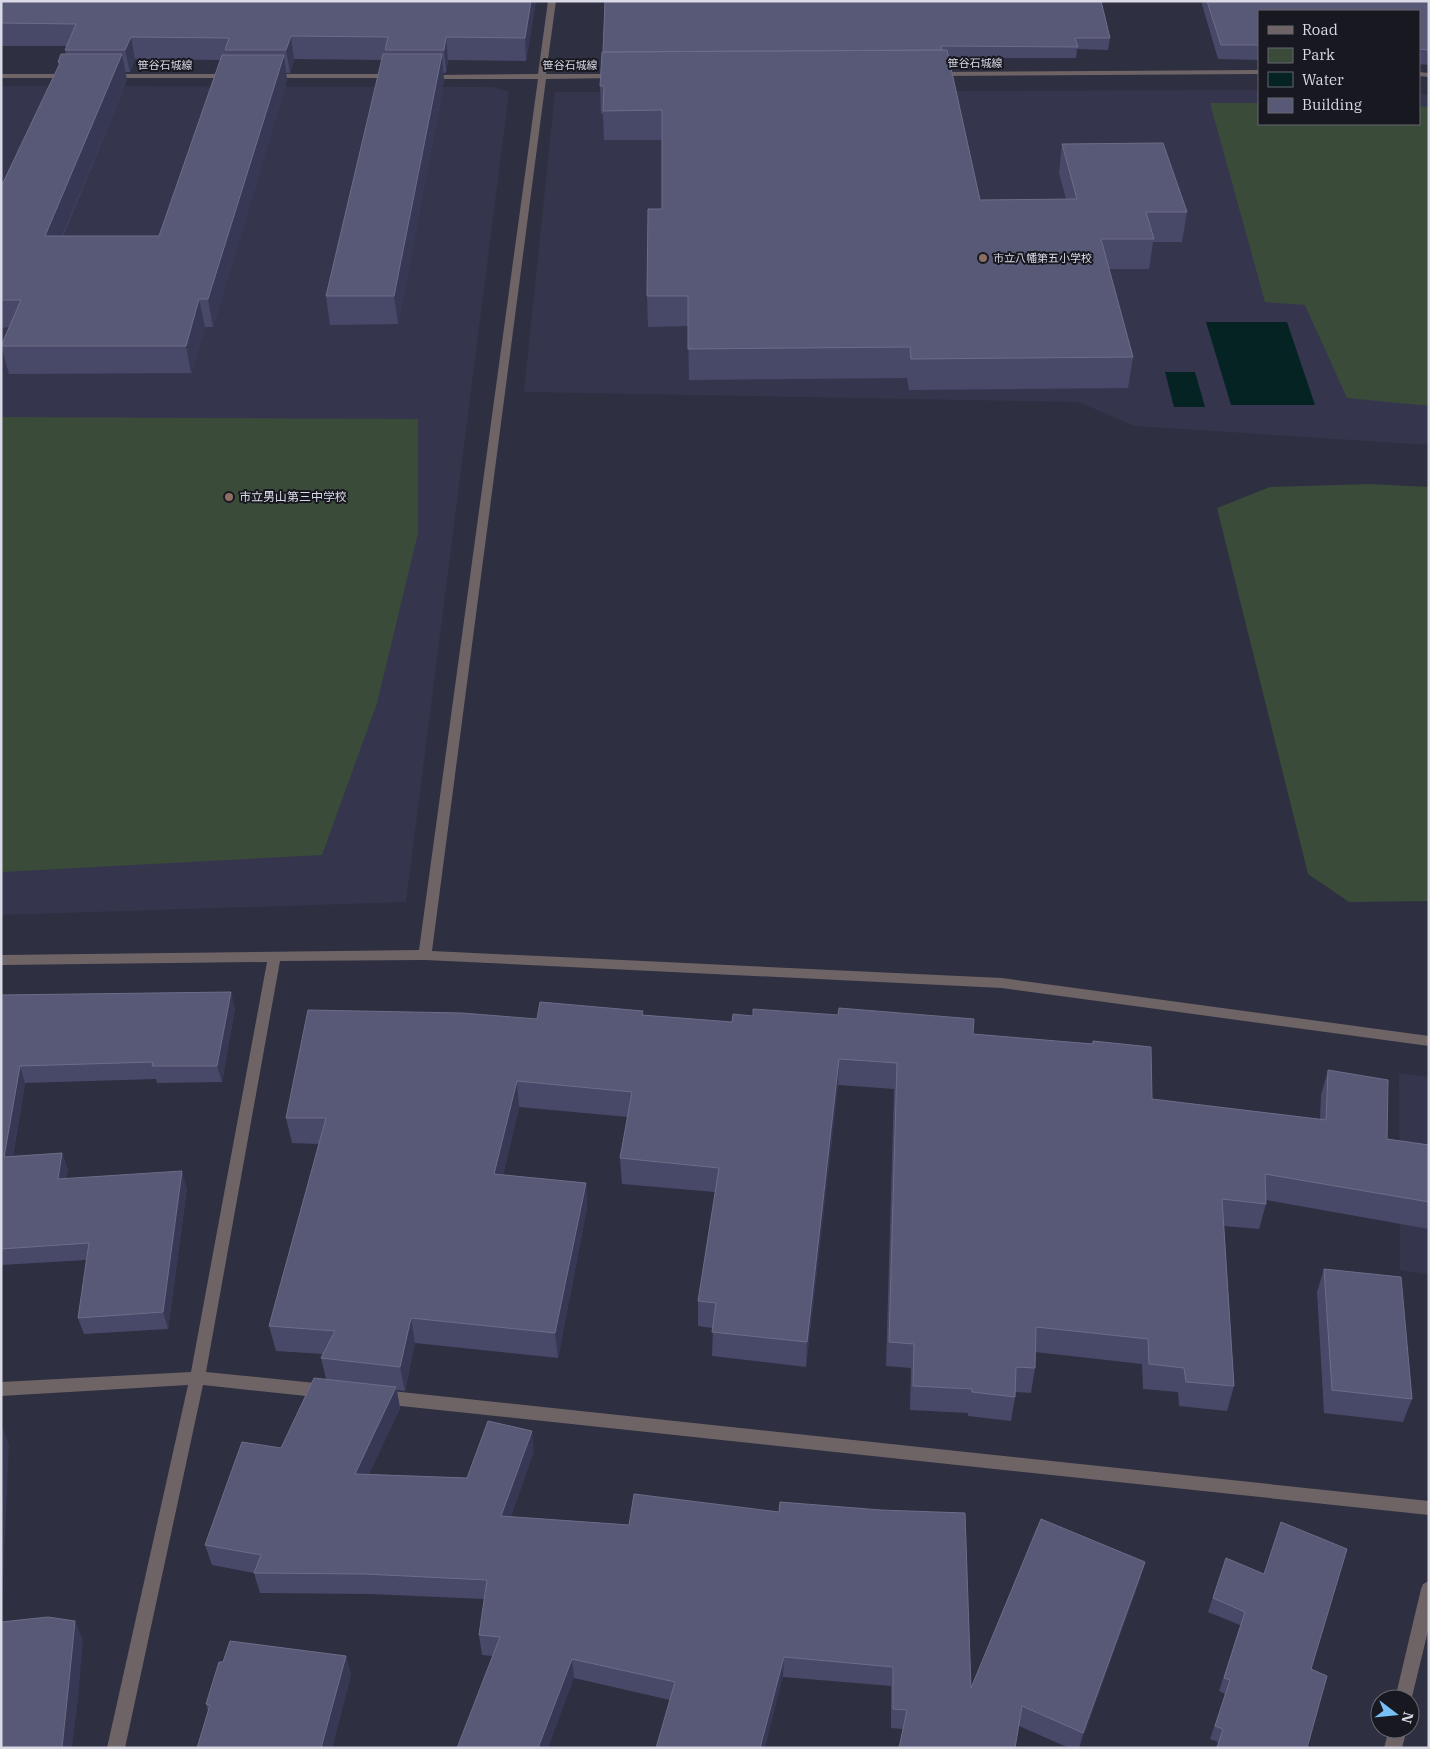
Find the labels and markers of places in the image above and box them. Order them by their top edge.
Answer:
place label: 市立八幡第五小学校 [993,251,1092,265]
marker: 市立八幡第五小学校 [977,252,989,264]
place label: 市立男山第三中学校 [239,489,347,504]
marker: 市立男山第三中学校 [223,491,235,503]

